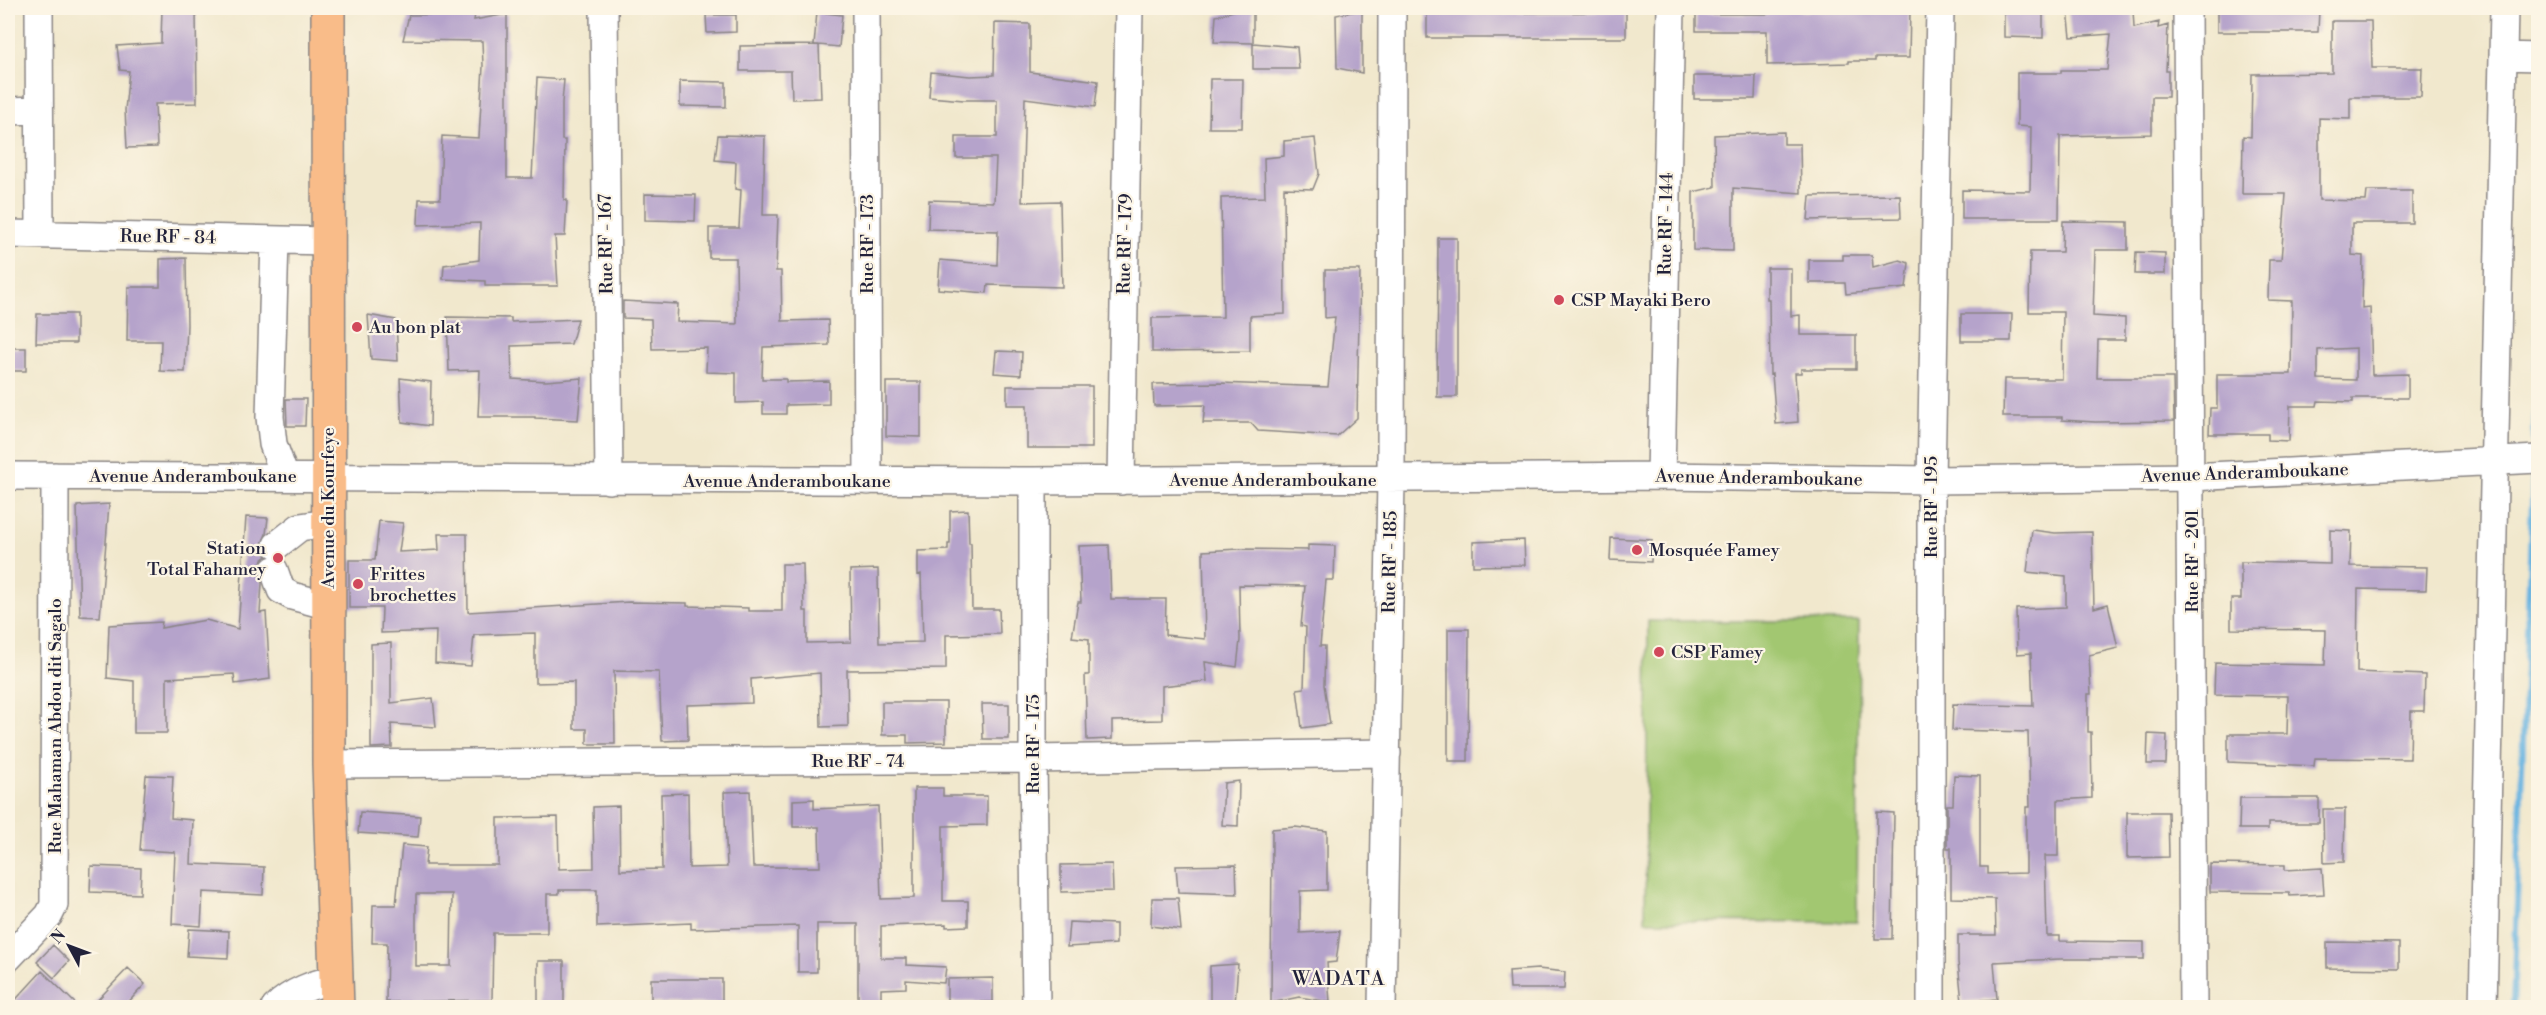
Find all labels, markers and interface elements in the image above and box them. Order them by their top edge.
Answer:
street label: Rue RF - 144 [1654,172,1678,276]
street label: Rue RF - 179 [1113,193,1137,295]
street label: Rue RF - 167 [594,194,618,294]
street label: Rue RF - 173 [856,194,879,294]
street label: Rue RF - 84 [120,225,217,249]
place label: CSP Mayaki Bero [1571,289,1711,312]
marker: CSP Mayaki Bero [1552,293,1566,307]
place label: Au bon plat [368,316,462,339]
marker: Au bon plat [350,320,364,334]
street label: Avenue du Kourfeye [317,427,340,590]
street label: Rue RF - 195 [1920,456,1943,558]
street label: Avenue Anderamboukane [2140,458,2349,488]
street label: Avenue Anderamboukane [88,465,297,488]
street label: Avenue Anderamboukane [1654,465,1863,491]
street label: Avenue Anderamboukane [1168,469,1377,492]
street label: Avenue Anderamboukane [682,470,891,493]
street label: Rue RF - 201 [2181,509,2204,613]
street label: Rue RF - 185 [1378,510,1402,614]
place label: Station Total Fahamey [147,537,266,581]
place label: Mosquée Famey [1649,539,1780,562]
marker: Mosquée Famey [1630,543,1644,557]
marker: Station Total Fahamey [271,551,285,565]
place label: Frittes brochettes [370,563,456,607]
marker: Frittes brochettes [351,577,365,591]
street label: Rue Mahaman Abdou dit Sagalo [44,598,67,854]
place label: CSP Famey [1671,641,1763,664]
marker: CSP Famey [1652,645,1666,659]
street label: Rue RF - 175 [1022,694,1045,794]
street label: Rue RF - 74 [811,750,905,773]
north arrow [39,916,99,976]
text: N [47,925,70,948]
district label: WADATA [1291,967,1386,992]

